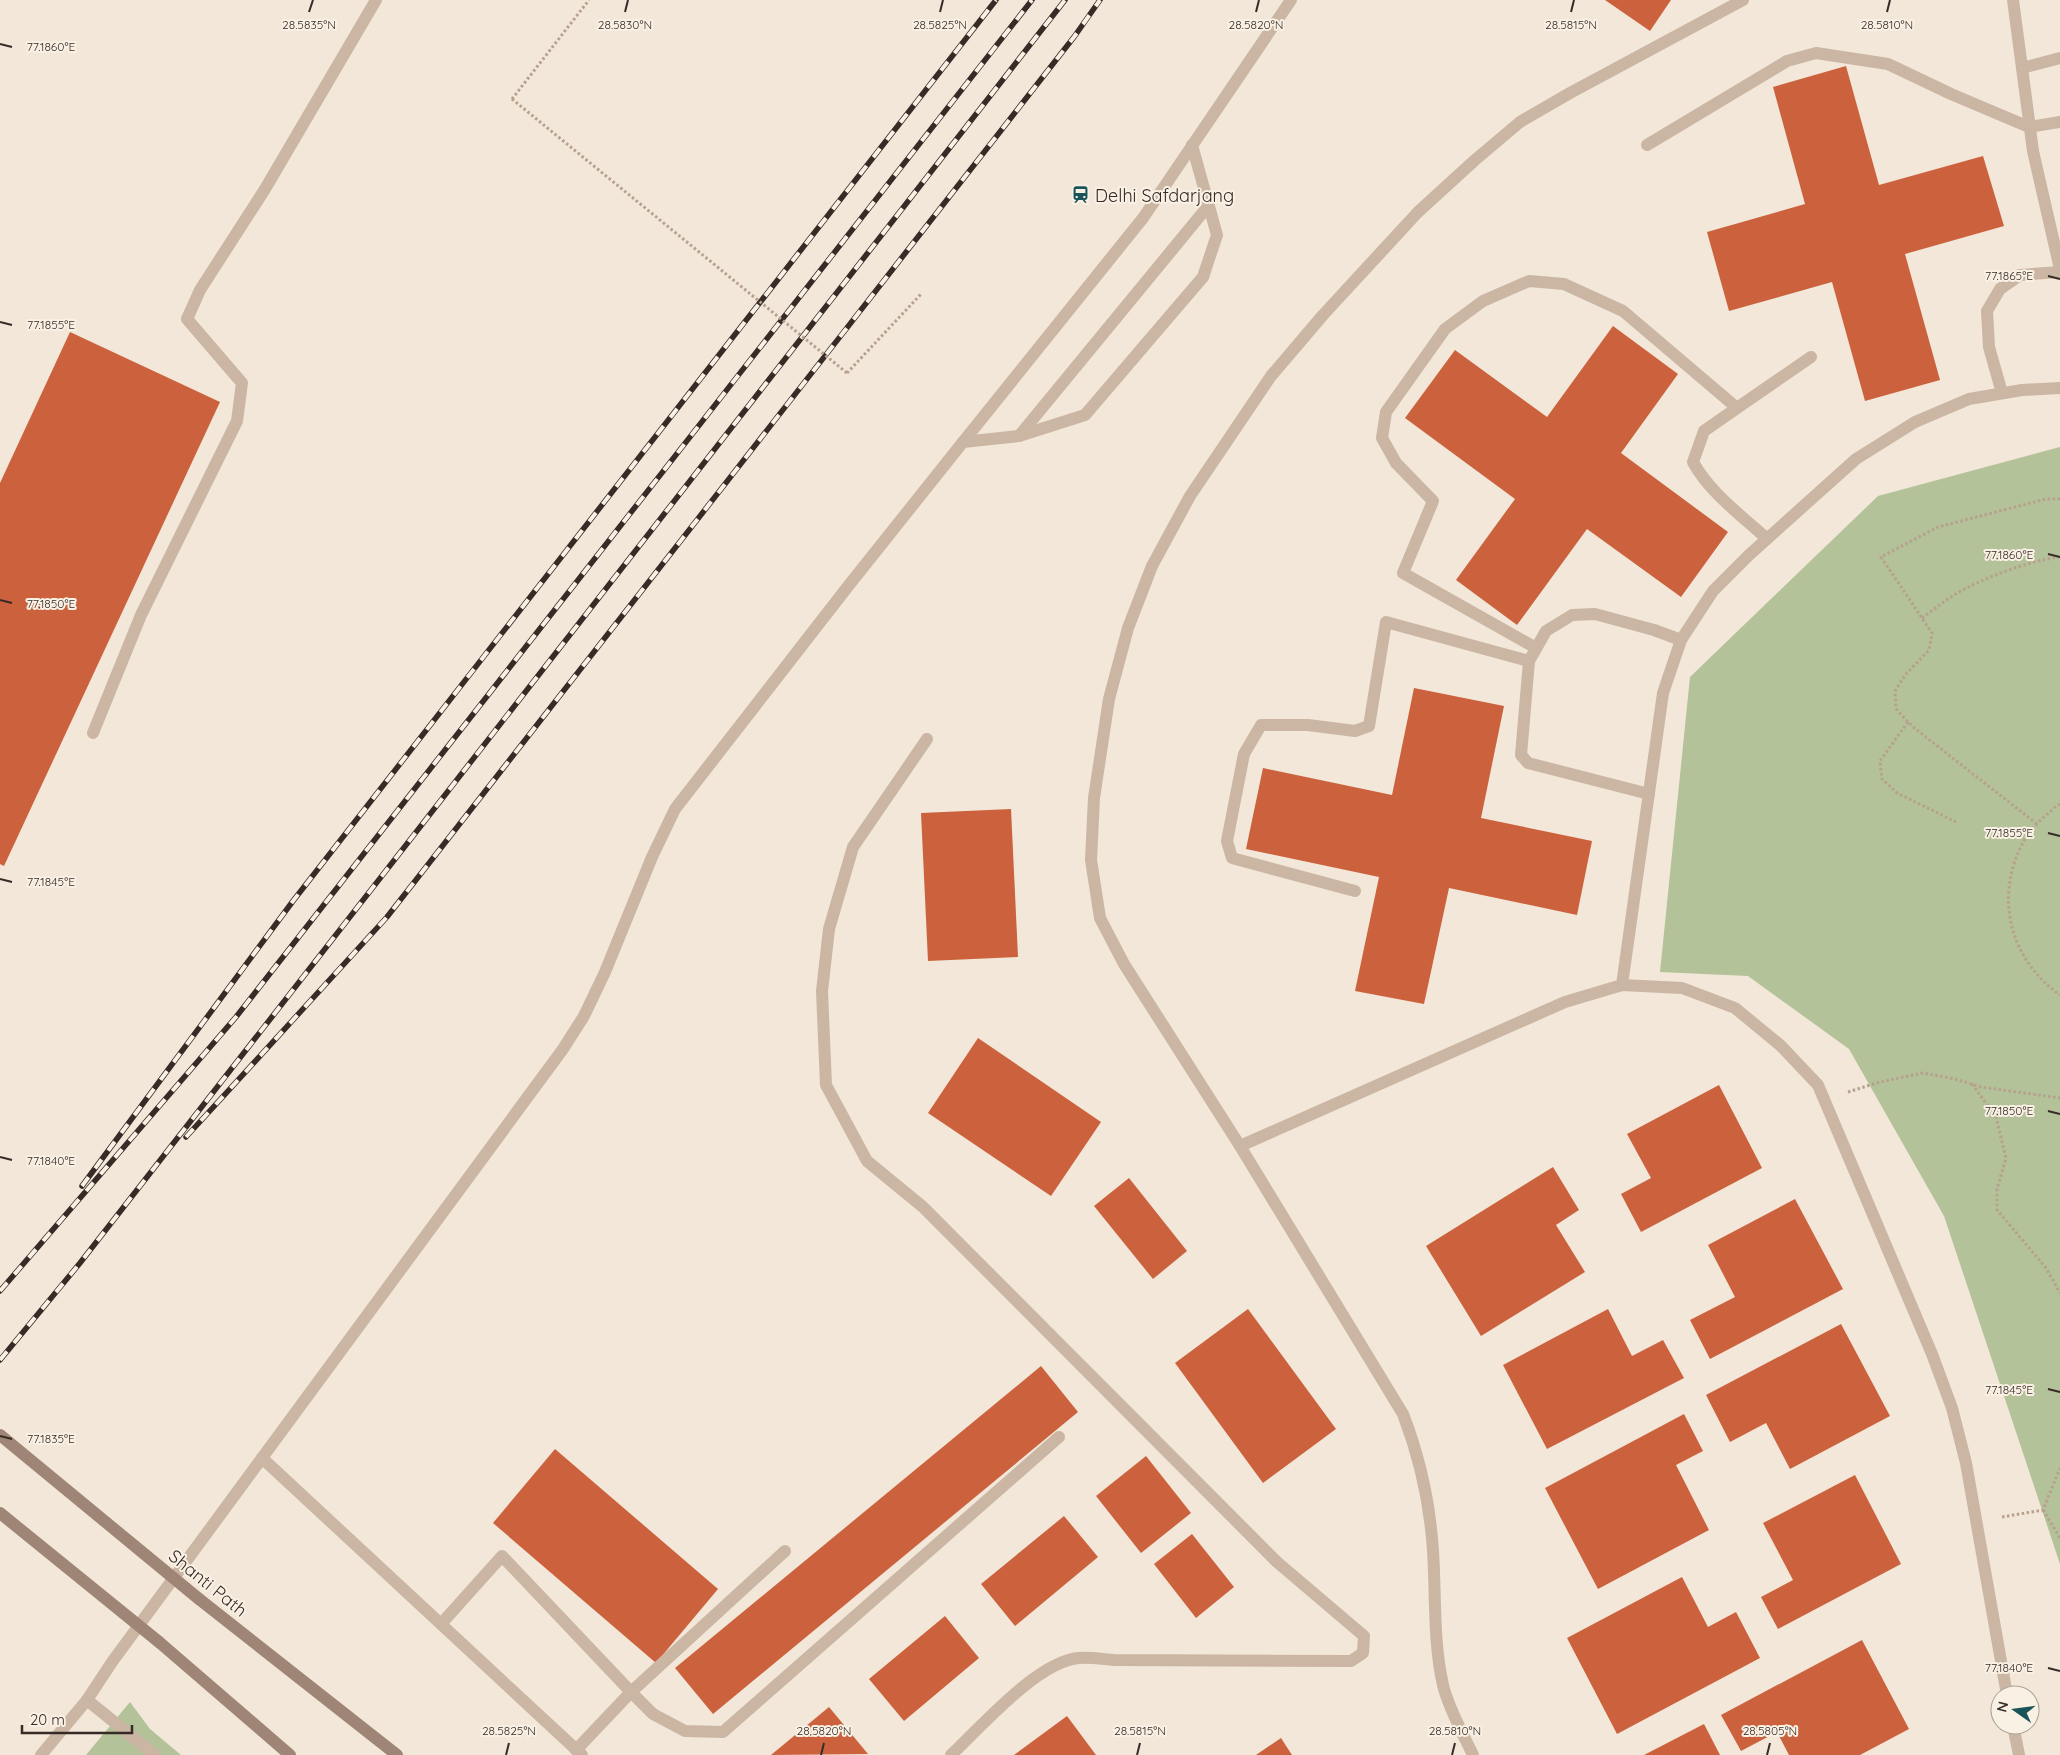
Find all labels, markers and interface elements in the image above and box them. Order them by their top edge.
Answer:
text: 28.5835°N [282,17,336,32]
text: 28.5830°N [598,17,652,32]
text: 28.5825°N [913,17,967,32]
text: 28.5820°N [1229,17,1283,32]
text: 28.5815°N [1545,17,1597,32]
text: 28.5810°N [1861,17,1913,32]
text: 77.1860°E [27,39,75,54]
place label: Delhi Safdarjang [1095,184,1234,207]
station icon: Delhi Safdarjang [1071,185,1091,205]
text: 77.1865°E [1985,268,2033,283]
text: 77.1855°E [27,317,75,332]
text: 77.1860°E [1985,547,2033,562]
text: 77.1850°E [27,596,75,611]
text: 77.1855°E [1985,825,2033,840]
text: 77.1845°E [27,874,75,889]
text: 77.1850°E [1985,1103,2033,1118]
text: 77.1840°E [27,1153,75,1168]
text: 77.1845°E [1985,1382,2033,1397]
text: 77.1835°E [27,1431,75,1446]
street label: Shanti Path [164,1544,252,1622]
text: 77.1840°E [1985,1660,2033,1675]
north arrow [1990,1685,2040,1735]
text: N [1992,1700,2012,1714]
scale bar [22,1702,132,1734]
text: 20 m [30,1710,65,1729]
text: 28.5825°N [482,1723,536,1738]
text: 28.5820°N [797,1723,851,1738]
text: 28.5815°N [1114,1723,1166,1738]
text: 28.5810°N [1429,1723,1481,1738]
text: 28.5805°N [1743,1723,1797,1738]

